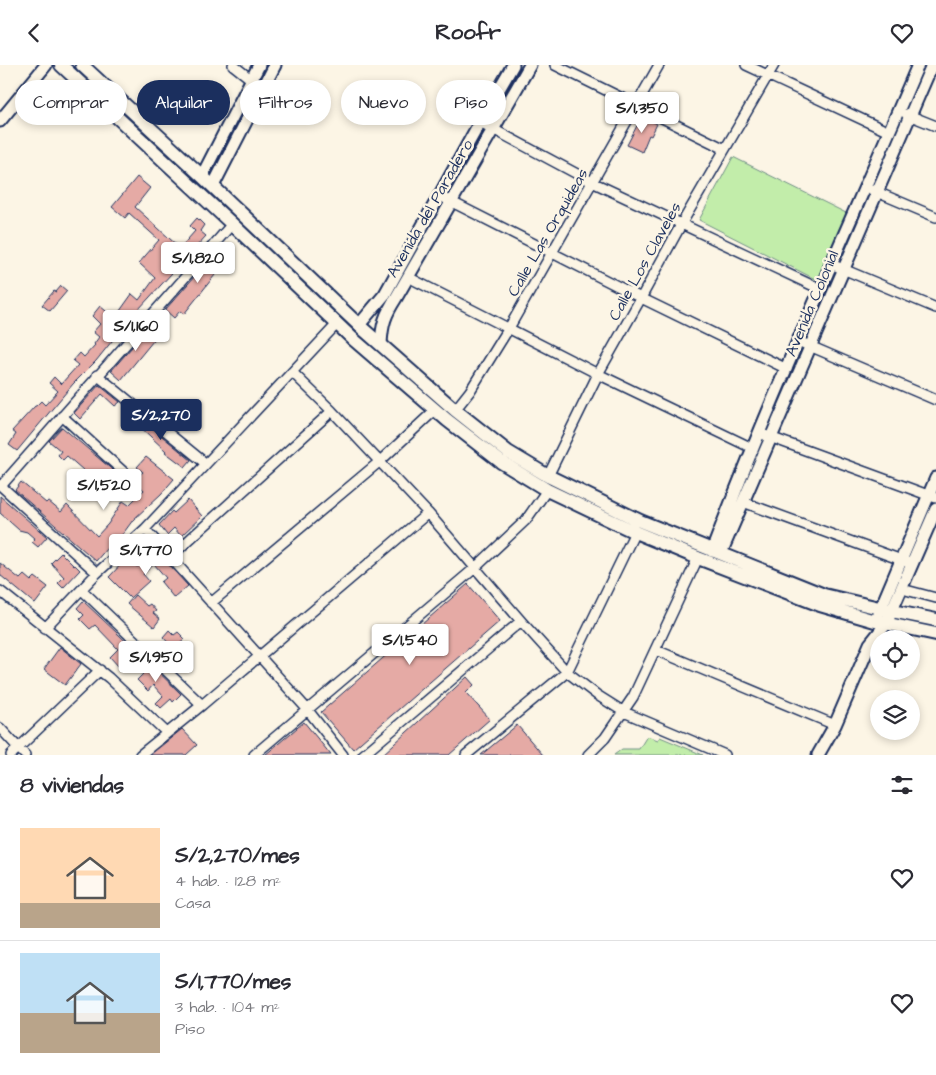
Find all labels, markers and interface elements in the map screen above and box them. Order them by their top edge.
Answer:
text: Roofr [435,17,501,48]
icon: back [20,19,48,47]
icon: heart [888,19,916,47]
chip: Comprar [15,80,127,125]
chip: Alquilar [137,80,230,125]
chip: Filtros [240,80,331,125]
chip: Nuevo [341,80,426,125]
chip: Piso [436,80,506,125]
pin: S/1,350 [596,92,688,134]
text: S/1,350 [616,97,668,119]
street label: Avenida del Paradero [381,135,478,282]
street label: Calle Las Orquideas [502,164,594,301]
street label: Calle Los Claveles [603,198,687,325]
pin: S/1,820 [152,241,244,284]
text: S/1,820 [172,247,224,269]
street label: Avenida Colonial [780,247,844,360]
pin: S/1,160 [90,309,182,352]
text: S/1,160 [114,315,158,337]
pin: S/2,270 [115,399,207,441]
text: S/2,270 [132,404,190,426]
pin: S/1,520 [58,469,150,511]
text: S/1,520 [77,474,131,496]
pin: S/1,770 [100,533,192,576]
text: S/1,770 [120,539,172,561]
pin: S/1,540 [364,623,456,666]
text: S/1,540 [383,629,437,651]
map controls [870,630,920,740]
button: locate [870,630,920,680]
pin: S/1,950 [110,641,202,683]
text: S/1,950 [130,646,182,668]
button: layers [870,690,920,740]
text: 8 viviendas [20,771,124,800]
icon: filters [888,771,916,799]
text: S/2,270/mes [175,841,300,870]
icon: home [60,848,120,908]
icon: heart [888,864,916,892]
text: 4 hab. · 128 m² [175,870,281,892]
text: Casa [175,892,211,914]
text: S/1,770/mes [175,967,291,996]
icon: home [60,973,120,1033]
icon: heart [888,989,916,1017]
text: 3 hab. · 104 m² [175,996,280,1018]
text: Piso [175,1018,205,1040]

